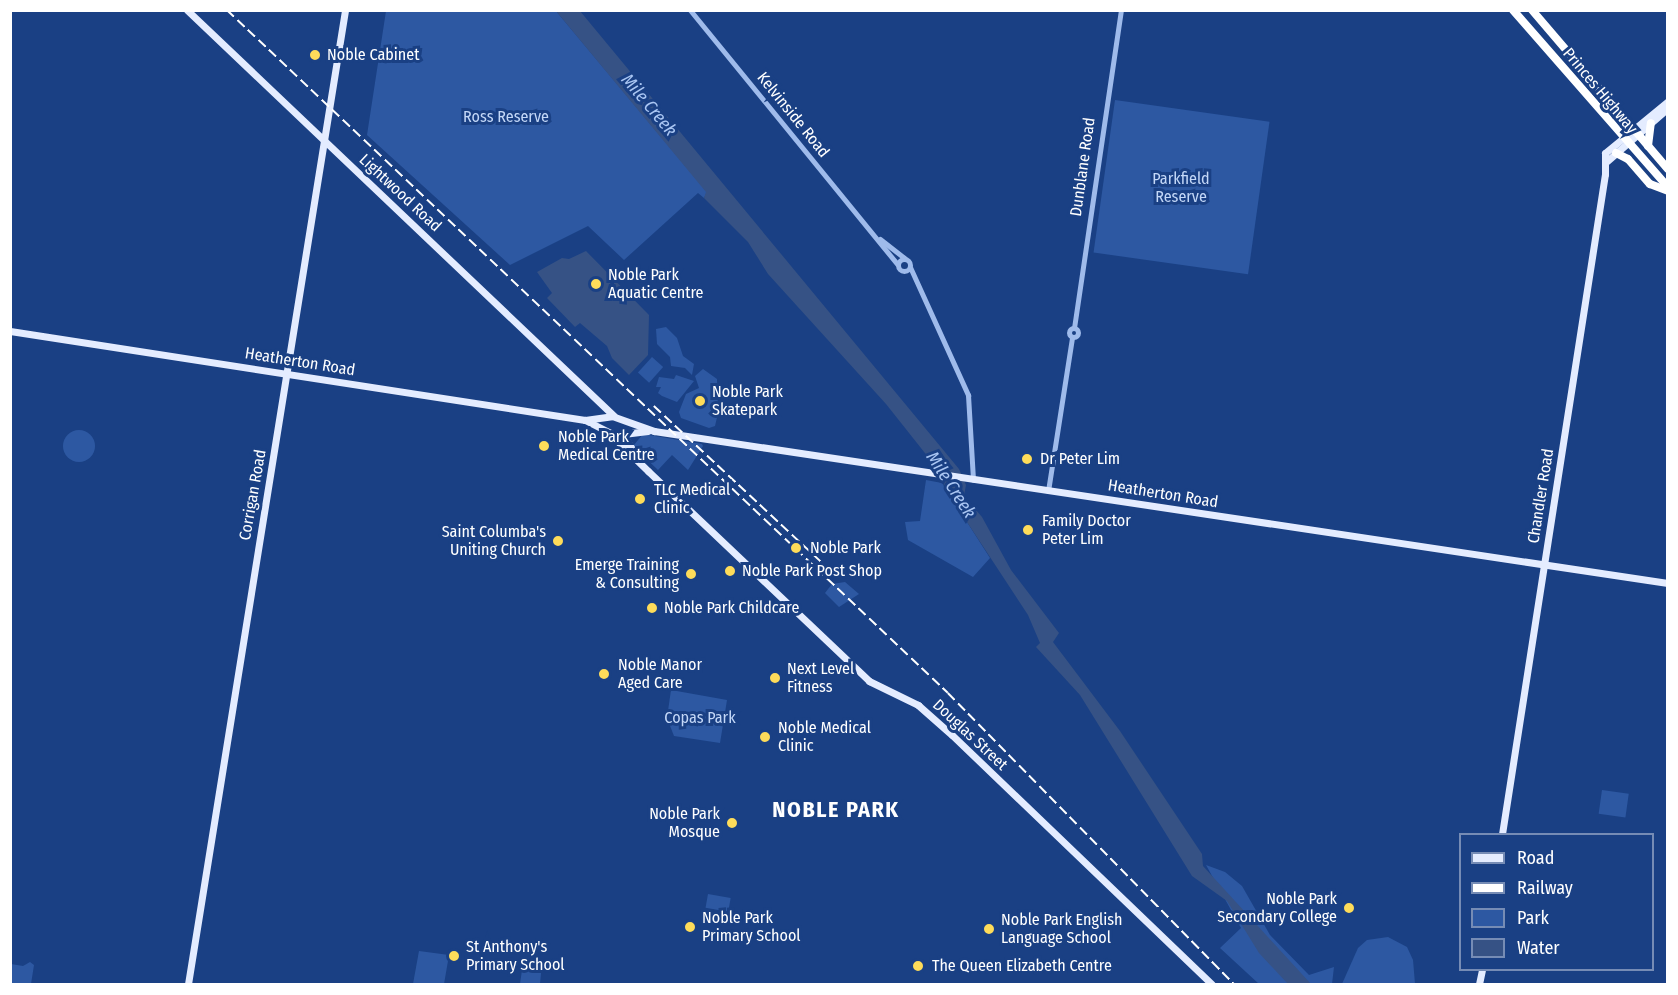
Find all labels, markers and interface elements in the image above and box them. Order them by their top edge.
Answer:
street label: Princes Highway [1559,44,1641,138]
place label: Noble Cabinet [327,45,419,65]
marker: Noble Cabinet [308,48,322,62]
water label: Mile Creek [617,69,681,141]
street label: Kelvinside Road [753,69,833,161]
park label: Ross Reserve [463,107,549,127]
street label: Dunblane Road [1067,116,1099,218]
street label: Lightwood Road [355,150,445,236]
park label: Parkfield Reserve [1152,169,1210,207]
place label: Noble Park Aquatic Centre [608,265,703,303]
marker: Noble Park Aquatic Centre [589,277,603,291]
street label: Heatherton Road [244,344,356,380]
place label: Noble Park Skatepark [712,382,783,420]
marker: Noble Park Skatepark [693,394,707,408]
place label: Noble Park Medical Centre [558,427,655,465]
marker: Noble Park Medical Centre [535,437,553,455]
street label: Chandler Road [1524,447,1558,545]
street label: Corrigan Road [236,448,270,542]
water label: Mile Creek [922,448,980,522]
place label: Dr Peter Lim [1040,449,1120,469]
marker: Dr Peter Lim [1018,450,1036,468]
street label: Heatherton Road [1107,476,1219,512]
place label: TLC Medical Clinic [654,480,730,518]
marker: TLC Medical Clinic [631,490,649,508]
place label: Family Doctor Peter Lim [1042,511,1131,549]
marker: Family Doctor Peter Lim [1019,521,1037,539]
place label: Saint Columba's Uniting Church [442,522,546,560]
marker: Saint Columba's Uniting Church [551,534,565,548]
place label: Noble Park [810,538,881,558]
marker: Noble Park [787,539,805,557]
place label: Emerge Training & Consulting [575,555,679,593]
place label: Noble Park Post Shop [742,561,882,581]
marker: Noble Park Post Shop [723,564,737,578]
marker: Emerge Training & Consulting [684,567,698,581]
place label: Noble Park Childcare [664,598,799,618]
marker: Noble Park Childcare [645,601,659,615]
place label: Noble Manor Aged Care [618,655,702,693]
place label: Next Level Fitness [787,659,854,697]
marker: Noble Manor Aged Care [595,665,613,683]
marker: Next Level Fitness [768,671,782,685]
street label: Douglas Street [929,695,1011,775]
park label: Copas Park [664,708,736,728]
place label: Noble Medical Clinic [778,718,871,756]
marker: Noble Medical Clinic [756,728,774,746]
district label: NOBLE PARK [772,797,900,823]
place label: Noble Park Mosque [649,804,720,842]
marker: Noble Park Mosque [725,816,739,830]
legend [1459,833,1654,971]
text: Road [1517,847,1554,869]
text: Railway [1517,877,1573,899]
place label: Noble Park Secondary College [1217,889,1337,927]
marker: Noble Park Secondary College [1342,901,1356,915]
text: Park [1517,907,1549,929]
place label: Noble Park Primary School [702,908,801,946]
place label: Noble Park English Language School [1001,910,1122,948]
marker: Noble Park Primary School [683,920,697,934]
marker: Noble Park English Language School [982,922,996,936]
place label: St Anthony's Primary School [466,937,565,975]
text: Water [1517,937,1560,959]
marker: St Anthony's Primary School [447,949,461,963]
place label: The Queen Elizabeth Centre [932,956,1112,976]
marker: The Queen Elizabeth Centre [909,957,927,975]

